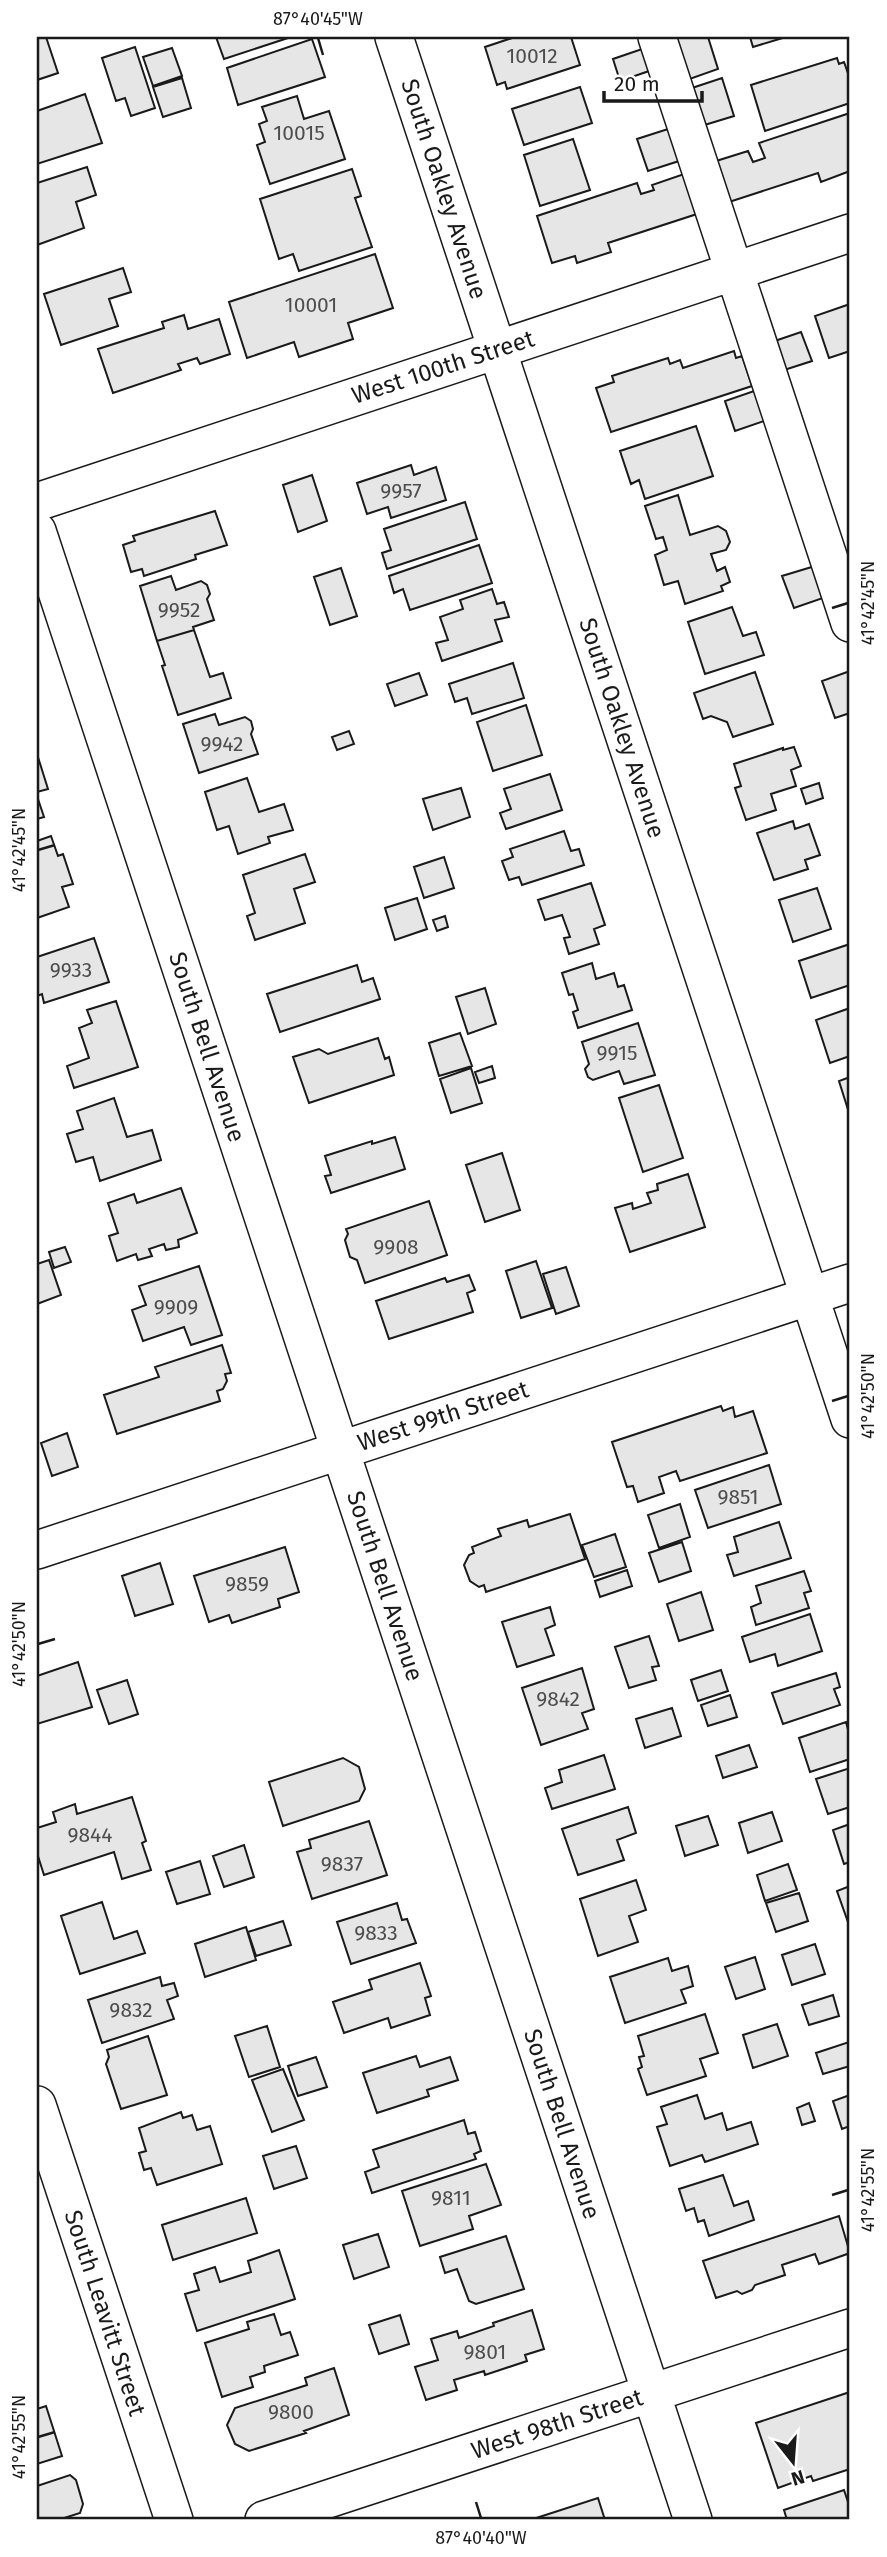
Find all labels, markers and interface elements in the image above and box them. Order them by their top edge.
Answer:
text: 87°40'45"W [273,8,363,30]
house number: 10012 [506,43,558,69]
scale bar [604,60,702,104]
text: 20 m [614,71,660,97]
street label: South Oakley Avenue [395,75,493,303]
house number: 10015 [273,120,325,146]
house number: 10001 [285,292,337,318]
street label: West 100th Street [348,324,538,410]
house number: 9957 [380,478,422,504]
text: 41°42'45"N [857,561,879,645]
house number: 9952 [158,597,200,623]
street label: South Oakley Avenue [573,614,671,842]
house number: 9942 [201,731,244,757]
text: 41°42'45"N [8,808,30,892]
street label: South Bell Avenue [163,949,251,1145]
house number: 9933 [50,957,92,983]
house number: 9915 [596,1040,638,1066]
house number: 9908 [373,1234,419,1260]
house number: 9909 [154,1294,198,1320]
text: 41°42'50"N [857,1353,879,1439]
street label: West 99th Street [354,1375,532,1457]
house number: 9851 [717,1484,759,1510]
street label: South Bell Avenue [341,1488,429,1684]
house number: 9859 [225,1571,269,1597]
text: 41°42'50"N [8,1601,30,1687]
house number: 9842 [536,1686,580,1712]
house number: 9844 [68,1822,112,1848]
house number: 9837 [321,1851,363,1877]
house number: 9833 [354,1920,398,1946]
house number: 9832 [109,1997,153,2023]
street label: South Bell Avenue [518,2026,606,2222]
text: 41°42'55"N [857,2148,879,2232]
house number: 9811 [431,2185,471,2211]
street label: South Leavitt Street [59,2207,152,2420]
house number: 9801 [464,2339,506,2365]
street label: West 98th Street [468,2383,647,2465]
text: 41°42'55"N [8,2395,30,2479]
house number: 9800 [268,2399,314,2425]
north arrow [758,2428,828,2498]
text: N [788,2465,807,2491]
text: 87°40'40"W [435,2527,527,2549]

